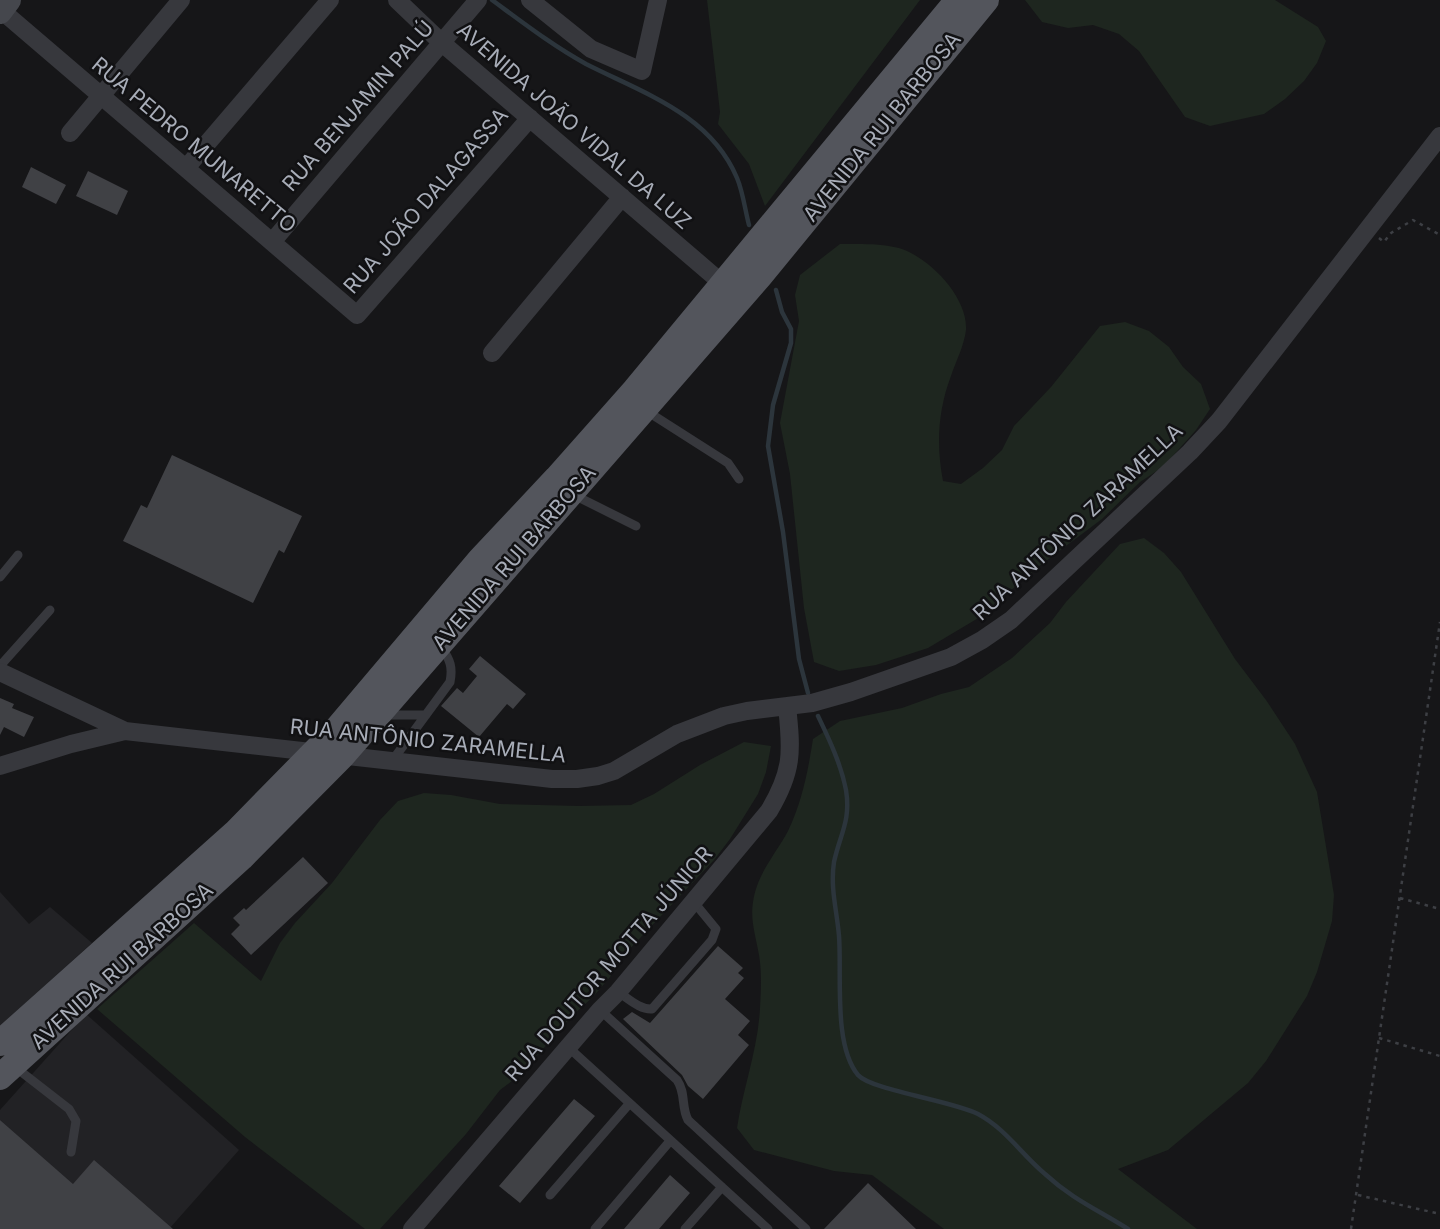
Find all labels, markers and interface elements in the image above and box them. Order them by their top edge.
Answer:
street label: RUA BENJAMIN PALÚ [276,15,438,196]
street label: AVENIDA JOÃO VIDAL DA LUZ [452,16,697,234]
street label: AVENIDA RUI BARBOSA [797,27,966,227]
street label: RUA PEDRO MUNARETTO [87,52,302,238]
street label: RUA JOÃO DALAGASSA [337,102,513,299]
street label: RUA ANTÔNIO ZARAMELLA [968,418,1188,625]
street label: AVENIDA RUI BARBOSA [427,460,601,655]
street label: RUA ANTÔNIO ZARAMELLA [289,714,567,767]
street label: RUA DOUTOR MOTTA JÚNIOR [499,840,718,1086]
street label: AVENIDA RUI BARBOSA [25,877,218,1054]

